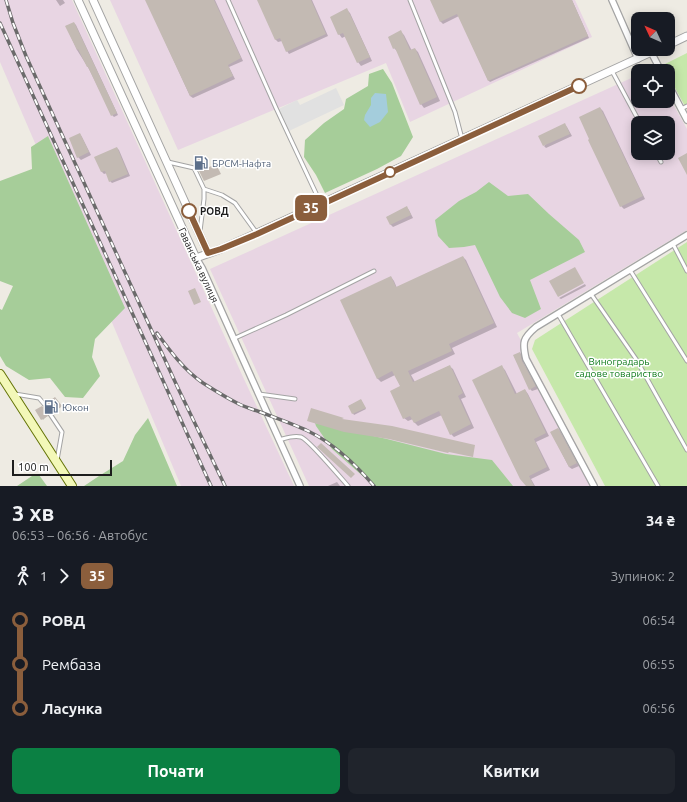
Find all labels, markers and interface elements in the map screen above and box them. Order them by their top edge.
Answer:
north arrow [631,12,675,56]
map controls [631,12,675,160]
button: locate [631,64,675,108]
unlabelled marker [571,78,587,94]
button: layers [631,116,675,160]
fuel station icon: БРСМ-Нафта [193,155,209,171]
place label: БРСМ-Нафта [212,158,271,169]
unlabelled marker [384,166,396,178]
line badge: 35 [293,195,329,221]
text: 35 [303,200,319,216]
marker: РОВД [181,203,197,219]
place label: РОВД [200,206,229,217]
street label: Гаванська вулиця [176,226,221,304]
park label: Виноградарь садове товариство [575,356,663,379]
fuel station icon: Юкон [43,399,59,415]
place label: Юкон [62,402,89,413]
scale bar [12,458,112,477]
text: 100 m [18,461,49,473]
text: 3 хв [12,500,54,525]
text: 34 ₴ [646,512,675,529]
text: 06:53 – 06:56 · Автобус [12,528,148,542]
icon: walk [12,565,34,587]
icon: forward [53,565,75,587]
text: 35 [89,568,105,584]
text: 1 [40,569,47,583]
text: Зупинок: 2 [611,569,675,583]
text: РОВД [42,612,85,629]
text: 06:54 [642,613,675,627]
text: Рембаза [42,656,101,673]
text: 06:55 [642,657,675,671]
text: Ласунка [42,700,102,717]
text: 06:56 [642,701,675,715]
button: Почати [12,748,340,794]
button: Квитки [348,748,675,794]

